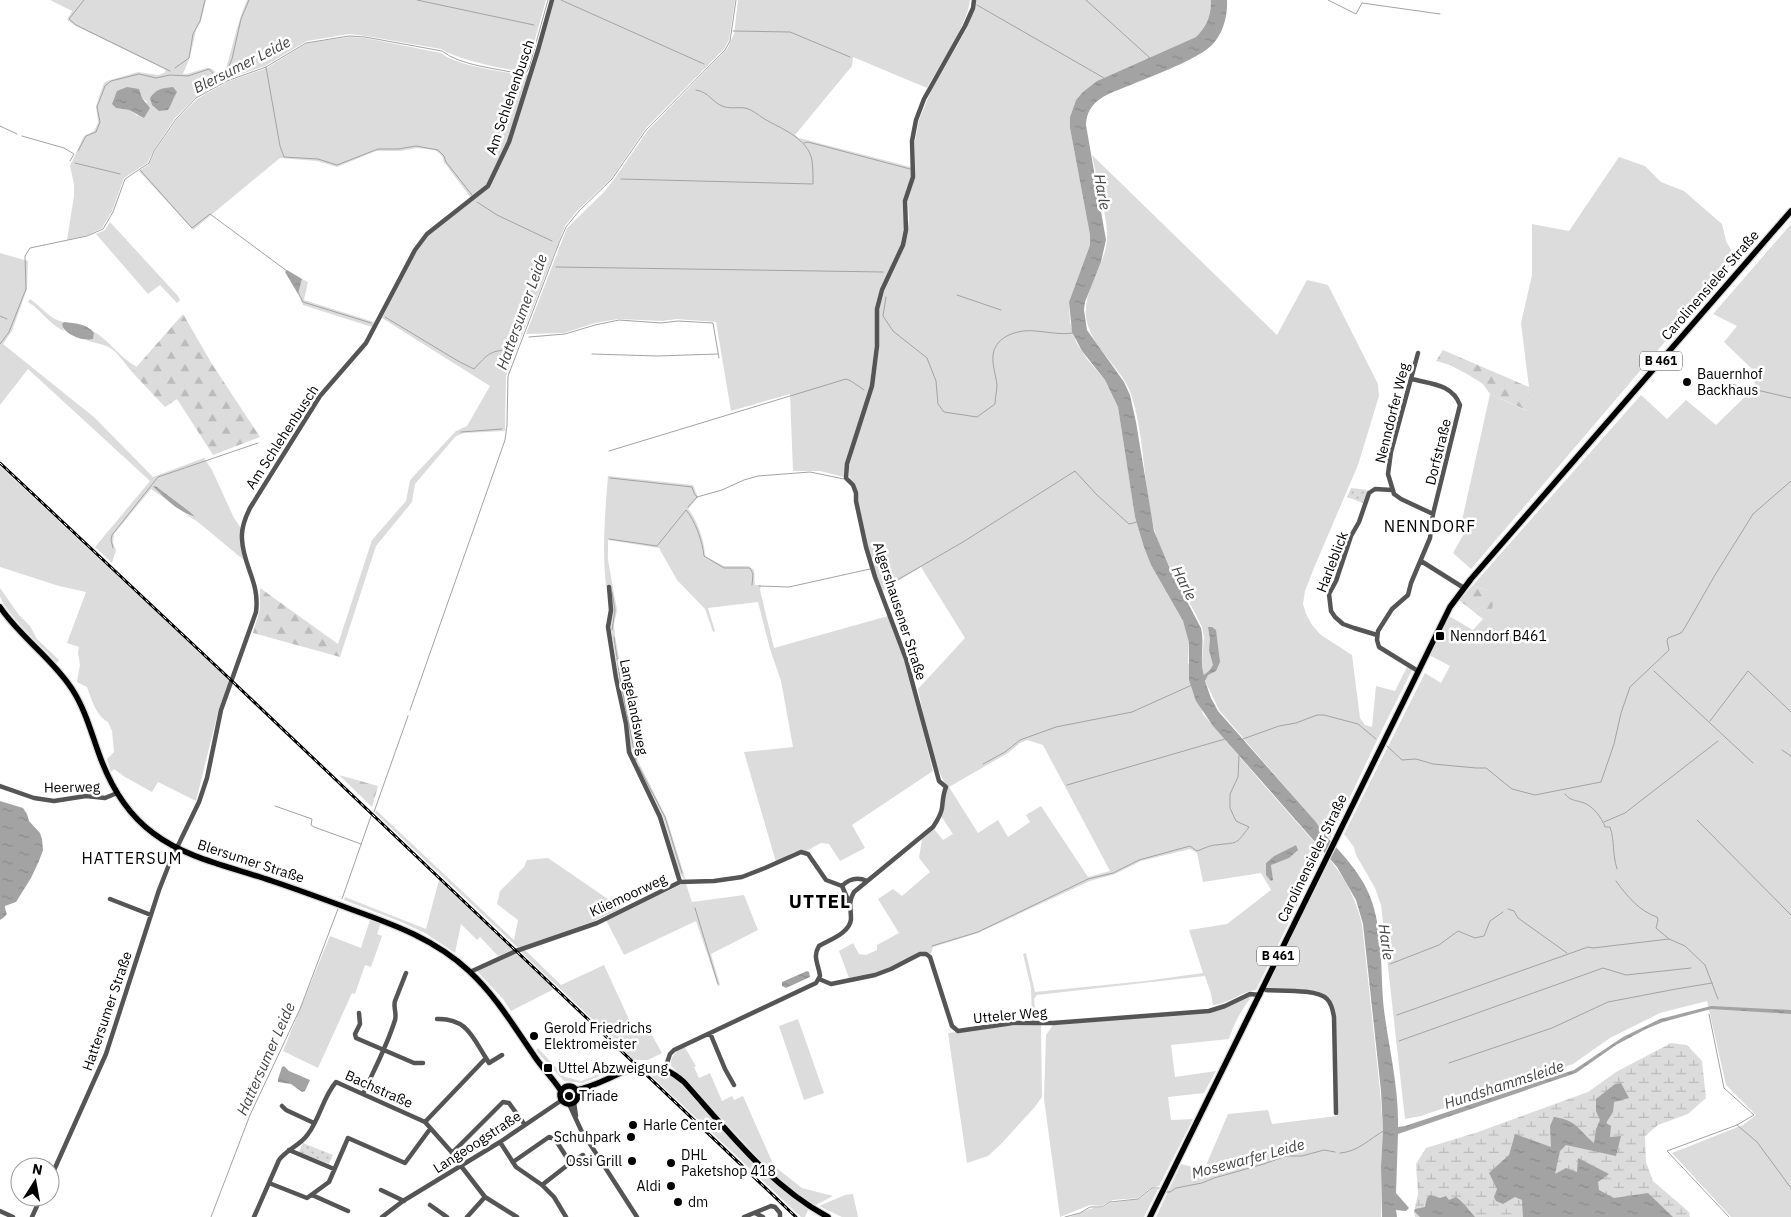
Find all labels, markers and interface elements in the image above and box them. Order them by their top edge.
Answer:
water label: Blersumer Leide [190,32,294,97]
street label: Am Schlehenbusch [482,37,538,157]
water label: Harle [1090,172,1115,212]
street label: Carolinensieler Straße [1657,226,1763,344]
water label: Hattersumer Leide [492,251,551,372]
road number: B 461 [1640,352,1682,371]
street label: Nenndorfer Weg [1371,360,1413,465]
place label: Bauernhof Backhaus [1697,365,1763,399]
marker: Bauernhof Backhaus [1681,376,1693,388]
street label: Am Schlehenbusch [242,382,322,492]
street label: Dorfstraße [1421,417,1455,487]
district label: NENNDORF [1384,516,1476,536]
street label: Harleblick [1312,528,1352,595]
street label: Algershausener Straße [869,540,931,683]
water label: Harle [1168,562,1201,603]
place label: Nenndorf B461 [1450,627,1547,645]
marker: Nenndorf B461 [1434,630,1446,642]
street label: Langelandsweg [616,658,652,757]
street label: Heerweg [44,778,101,796]
street label: Carolinensieler Straße [1273,791,1351,925]
street label: Blersumer Straße [195,835,307,887]
district label: HATTERSUM [82,848,182,868]
street label: Kliemoorweg [587,869,670,921]
district label: UTTEL [789,889,851,913]
water label: Harle [1375,923,1398,961]
road number: B 461 [1257,946,1299,966]
street label: Hattersumer Straße [78,949,136,1073]
water label: Hattersumer Leide [232,999,299,1118]
street label: Utteler Weg [972,1003,1048,1027]
place label: Gerold Friedrichs Elektromeister [544,1019,652,1053]
marker: Gerold Friedrichs Elektromeister [528,1030,540,1042]
water label: Hundshammsleide [1442,1056,1566,1113]
place label: Uttel Abzweigung [558,1059,669,1077]
marker: Uttel Abzweigung [542,1062,554,1074]
street label: Bachstraße [342,1066,416,1112]
place label: Triade [579,1087,619,1105]
marker: Triade [563,1090,575,1102]
street label: Langeoogstraße [430,1107,525,1177]
place label: Harle Center [643,1116,722,1134]
marker: Harle Center [627,1119,639,1131]
place label: Schuhpark [554,1128,622,1146]
marker: Schuhpark [625,1131,637,1143]
water label: Mosewarfer Leide [1189,1134,1307,1183]
place label: DHL Paketshop 418 [681,1146,776,1180]
place label: Ossi Grill [566,1152,622,1170]
marker: Ossi Grill [626,1155,638,1167]
north arrow [10,1157,60,1207]
marker: DHL Paketshop 418 [665,1157,677,1169]
text: N [31,1159,44,1179]
place label: Aldi [637,1177,661,1195]
marker: Aldi [665,1180,677,1192]
place label: dm [688,1193,708,1211]
marker: dm [672,1196,684,1208]

